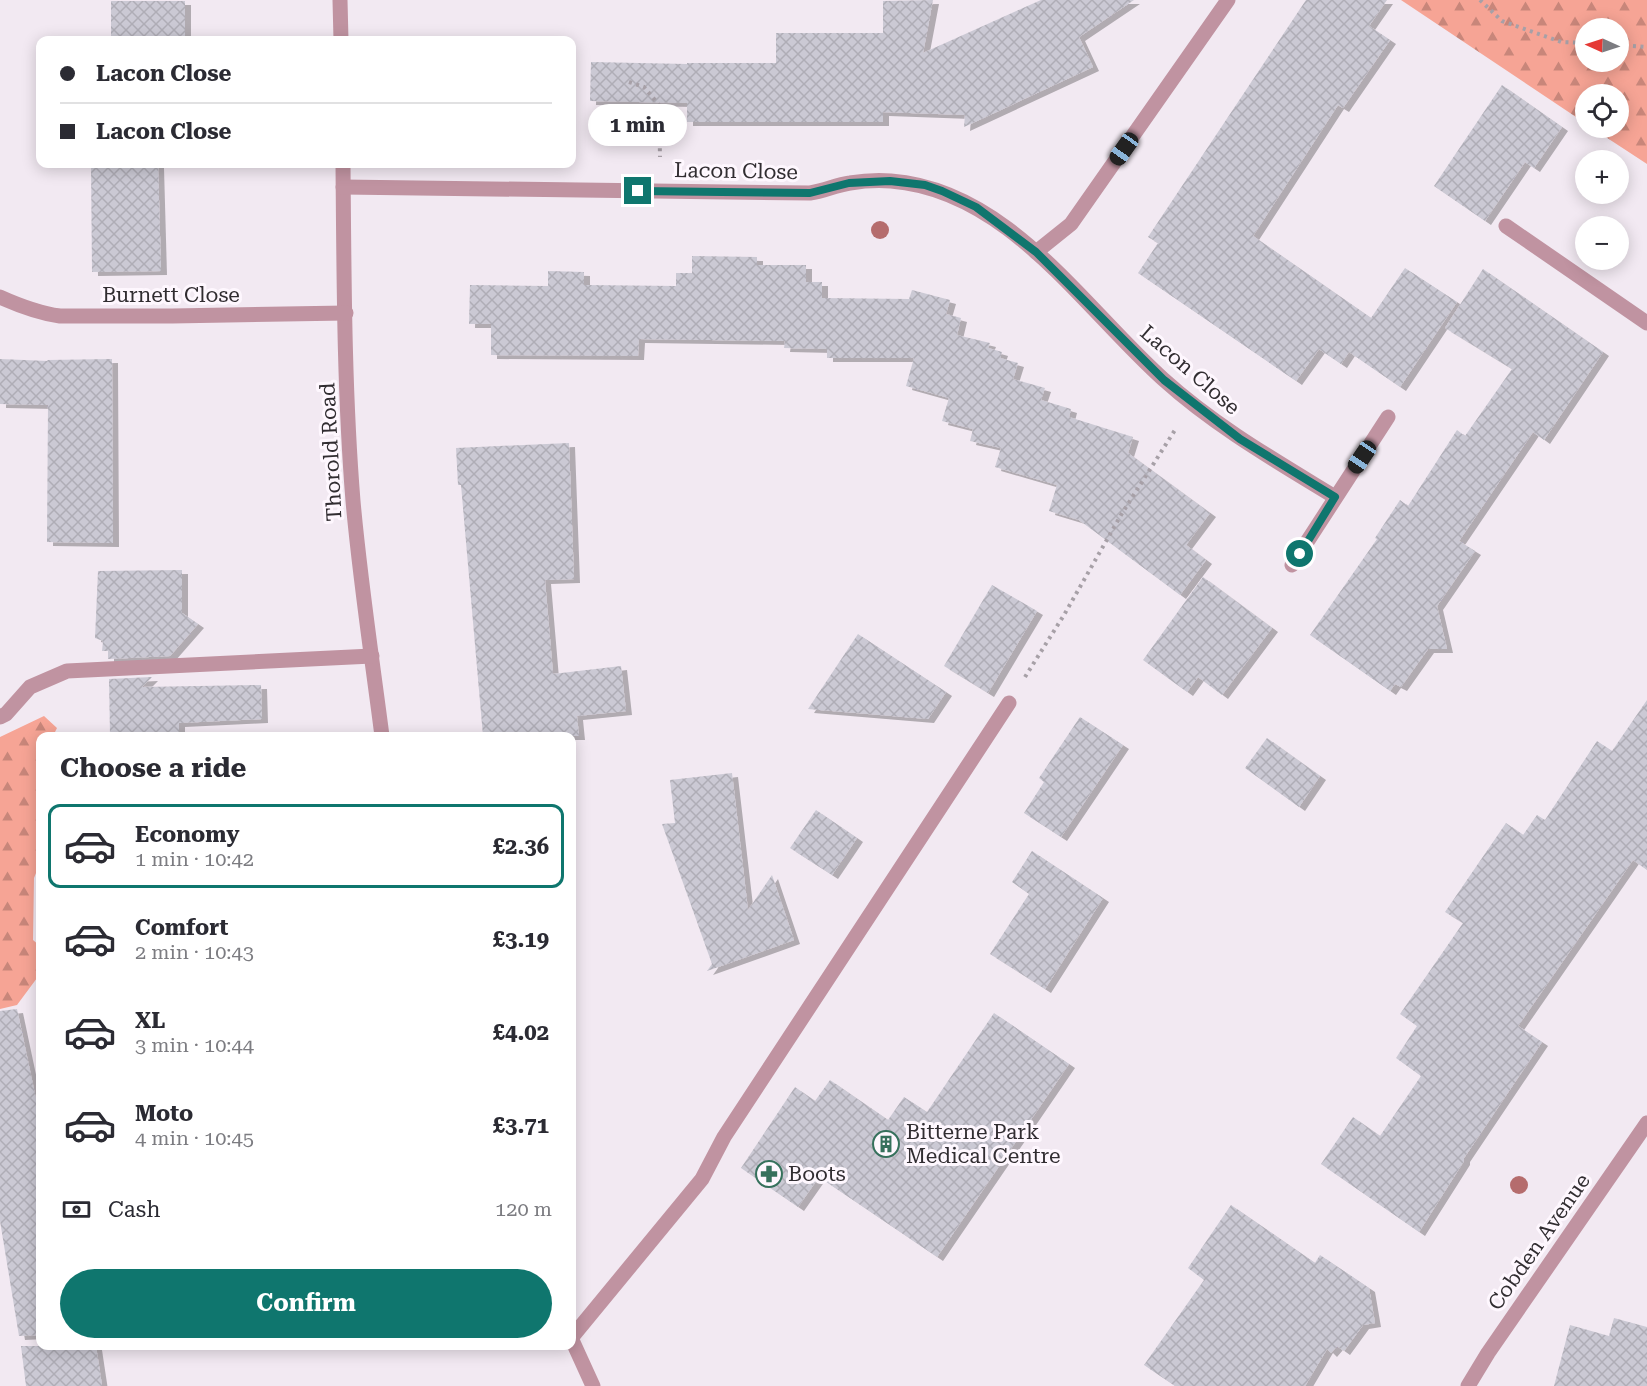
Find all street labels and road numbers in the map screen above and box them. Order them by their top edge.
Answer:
street label: Lacon Close [674,158,798,184]
street label: Burnett Close [102,283,240,307]
street label: Lacon Close [1135,320,1245,420]
street label: Thorold Road [315,382,347,522]
street label: Cobden Avenue [1483,1169,1595,1315]

